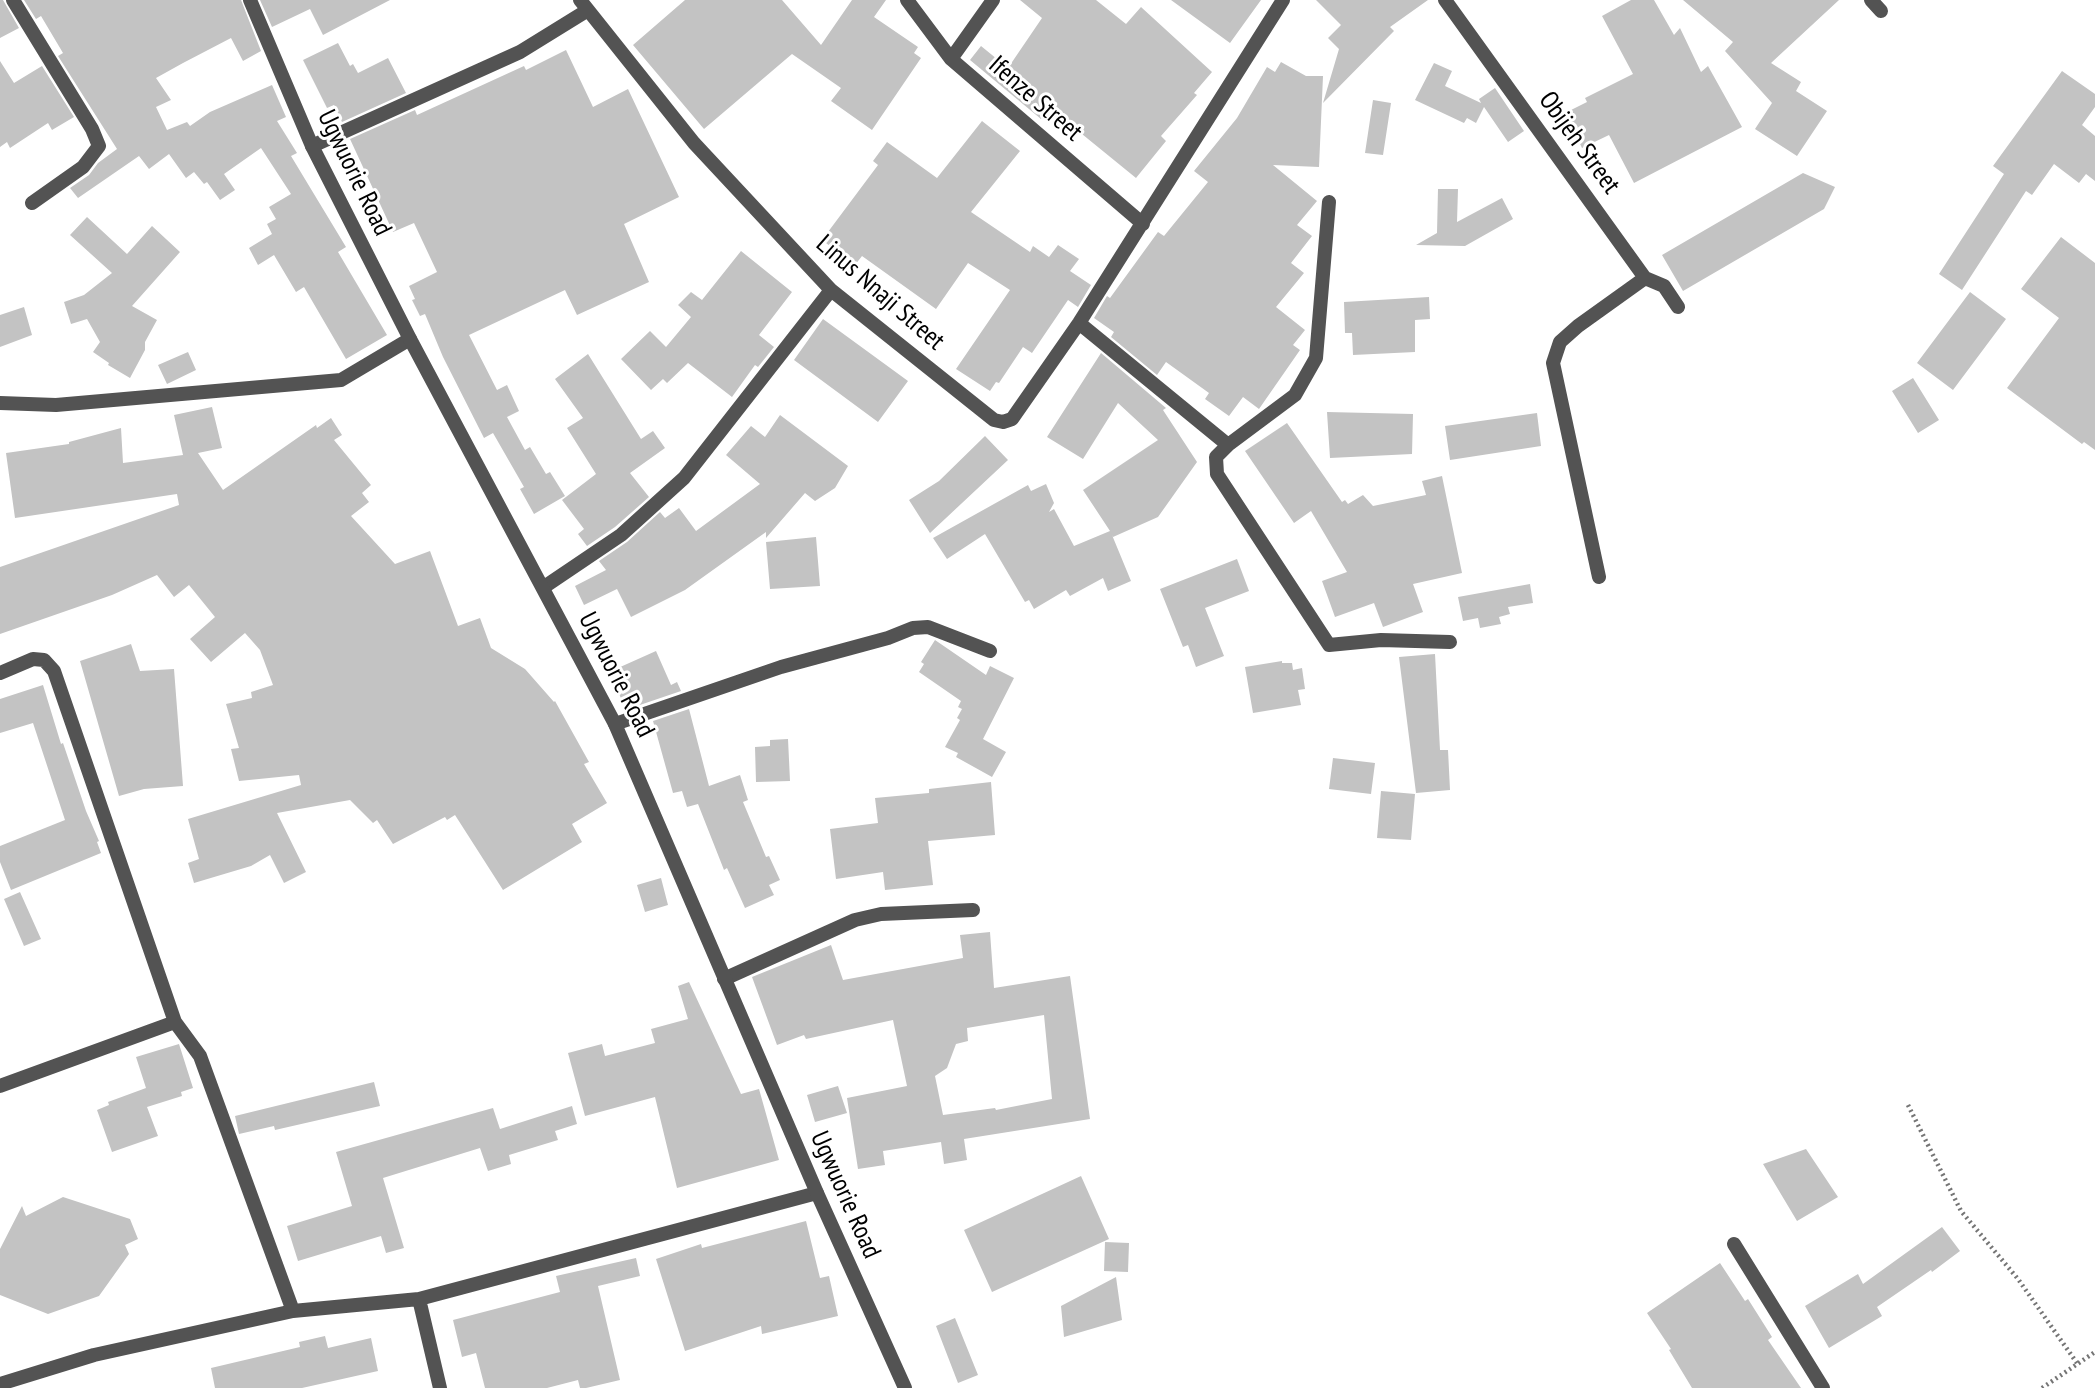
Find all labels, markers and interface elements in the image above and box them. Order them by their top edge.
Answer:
street label: Ifenze Street [982,50,1088,148]
street label: Obijeh Street [1532,86,1626,200]
street label: Ugwuorie Road [310,105,398,241]
street label: Linus Nnaji Street [809,229,951,357]
street label: Ugwuorie Road [571,607,661,743]
street label: Ugwuorie Road [803,1127,887,1263]

